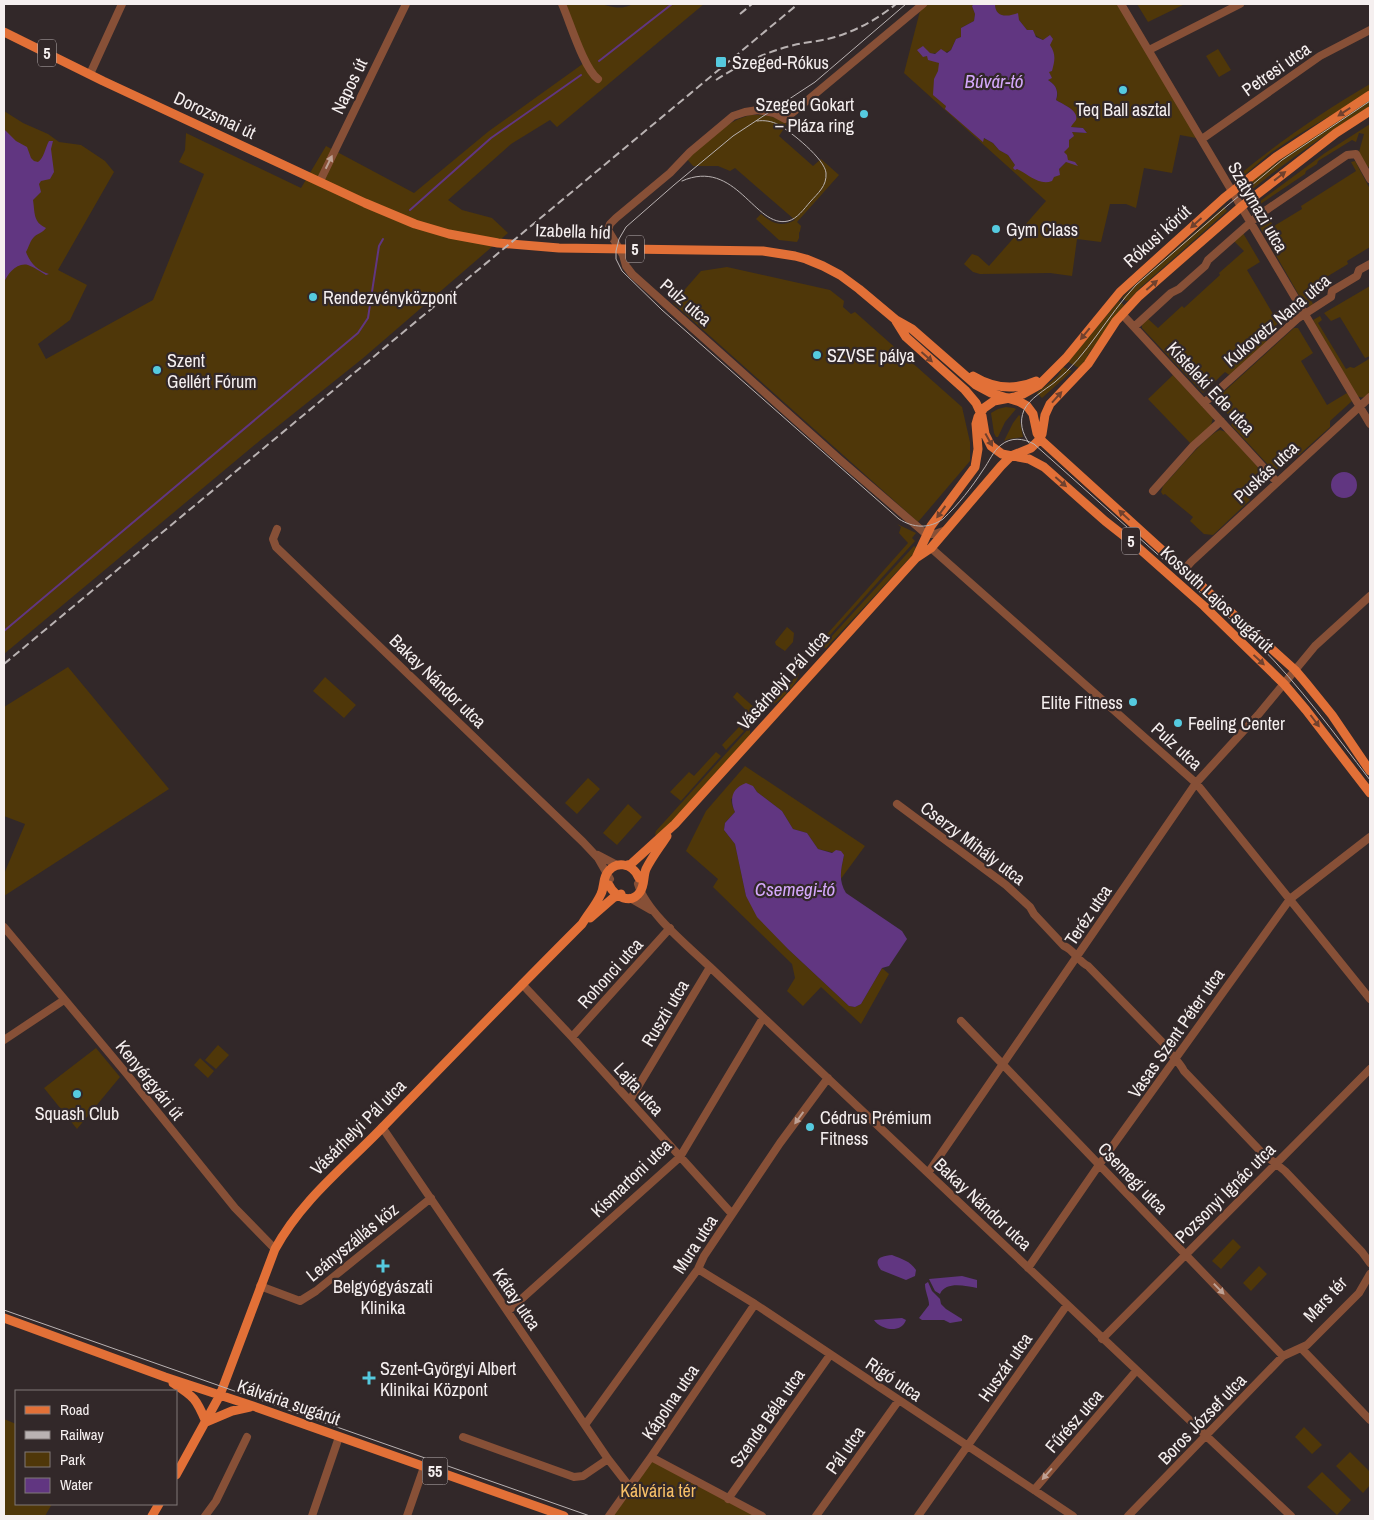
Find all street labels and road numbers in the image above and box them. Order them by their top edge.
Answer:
street label: Petresi utca [1237,36,1315,102]
road number: 5 [38,40,56,66]
street label: Napos út [325,54,373,118]
street label: Dorozsmai út [170,85,260,145]
street label: Szatymazi utca [1222,157,1294,257]
street label: Rókusi körút [1118,199,1196,273]
street label: Izabella híd [535,217,611,245]
road number: 5 [626,235,644,262]
street label: Kukovetz Nana utca [1218,268,1336,372]
street label: Pulz utca [655,273,717,331]
street label: Kisteleki Ede utca [1161,336,1261,440]
street label: Puskás utca [1228,435,1304,509]
road number: 5 [1122,528,1140,554]
street label: Kossuth Lajos sugárút [1155,540,1279,658]
street label: Vásárhelyi Pál utca [732,625,834,735]
street label: Bakay Nándor utca [384,628,492,734]
street label: Pulz utca [1146,716,1208,776]
street label: Cserzy Mihály utca [915,795,1031,891]
street label: Teréz utca [1059,880,1117,950]
street label: Rohonci utca [572,932,648,1014]
street label: Vasas Szent Péter utca [1122,963,1230,1103]
street label: Ruszti utca [635,975,695,1051]
street label: Kenyérgyári út [110,1035,190,1125]
street label: Lajta utca [608,1057,670,1121]
street label: Vásárhelyi Pál utca [305,1074,411,1180]
street label: Kismartoni utca [585,1133,677,1223]
street label: Csemegi utca [1092,1137,1174,1219]
street label: Pozsonyi Ignác utca [1169,1137,1281,1249]
street label: Bakay Nándor utca [929,1152,1037,1256]
street label: Leányszállás köz [300,1197,404,1287]
street label: Mura utca [667,1210,723,1278]
street label: Kátay utca [487,1263,547,1335]
street label: Mars tér [1297,1271,1353,1327]
street label: Huszár utca [972,1328,1038,1406]
street label: Rigó utca [861,1351,927,1407]
street label: Kápolna utca [636,1359,704,1445]
street label: Szende Béla utca [724,1363,810,1473]
street label: Boros József utca [1152,1368,1252,1470]
street label: Kálvária sugárút [234,1373,344,1431]
street label: Fűrész utca [1039,1384,1109,1458]
street label: Pál utca [819,1421,871,1479]
road number: 55 [422,1458,448,1484]

